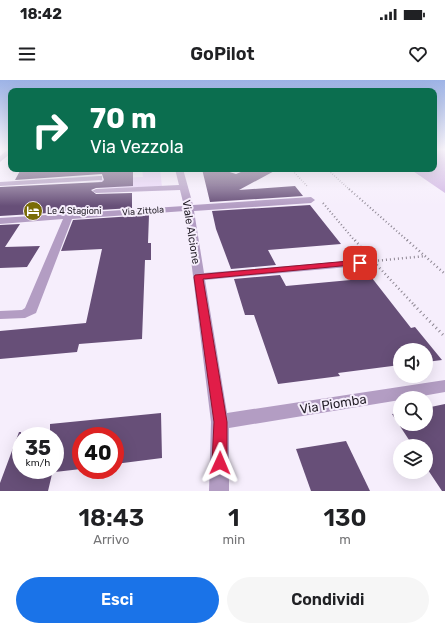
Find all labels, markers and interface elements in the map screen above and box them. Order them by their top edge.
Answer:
text: 18:42 [20,5,62,23]
icon: menu [16,43,38,65]
text: GoPilot [190,43,255,65]
icon: heart [407,43,429,65]
text: 70 m [90,102,157,135]
icon: right [24,104,76,156]
text: Via Vezzola [90,136,184,158]
street label: Viale Alcione [179,199,203,265]
hotel icon: Le 4 Stagioni [22,200,44,222]
street label: Via Zittola [122,205,164,217]
place label: Le 4 Stagioni [47,206,101,216]
pin [343,246,377,280]
icon: arrive [349,252,371,274]
map controls [393,343,433,479]
button: sound [393,343,433,383]
street label: Via Piomba [299,391,367,417]
button: search [393,391,433,431]
speed limit sign: 40 [72,427,124,479]
text: 35 [25,436,51,460]
button: layers [393,439,433,479]
position arrow [199,442,241,484]
text: km/h [26,457,50,469]
text: 18:43 [78,504,144,532]
text: 1 [228,504,240,532]
text: 130 [324,504,367,532]
text: Arrivo [93,532,129,547]
text: min [223,532,245,547]
text: m [339,532,351,547]
button: Esci [16,577,219,623]
button: Condividi [227,577,429,623]

